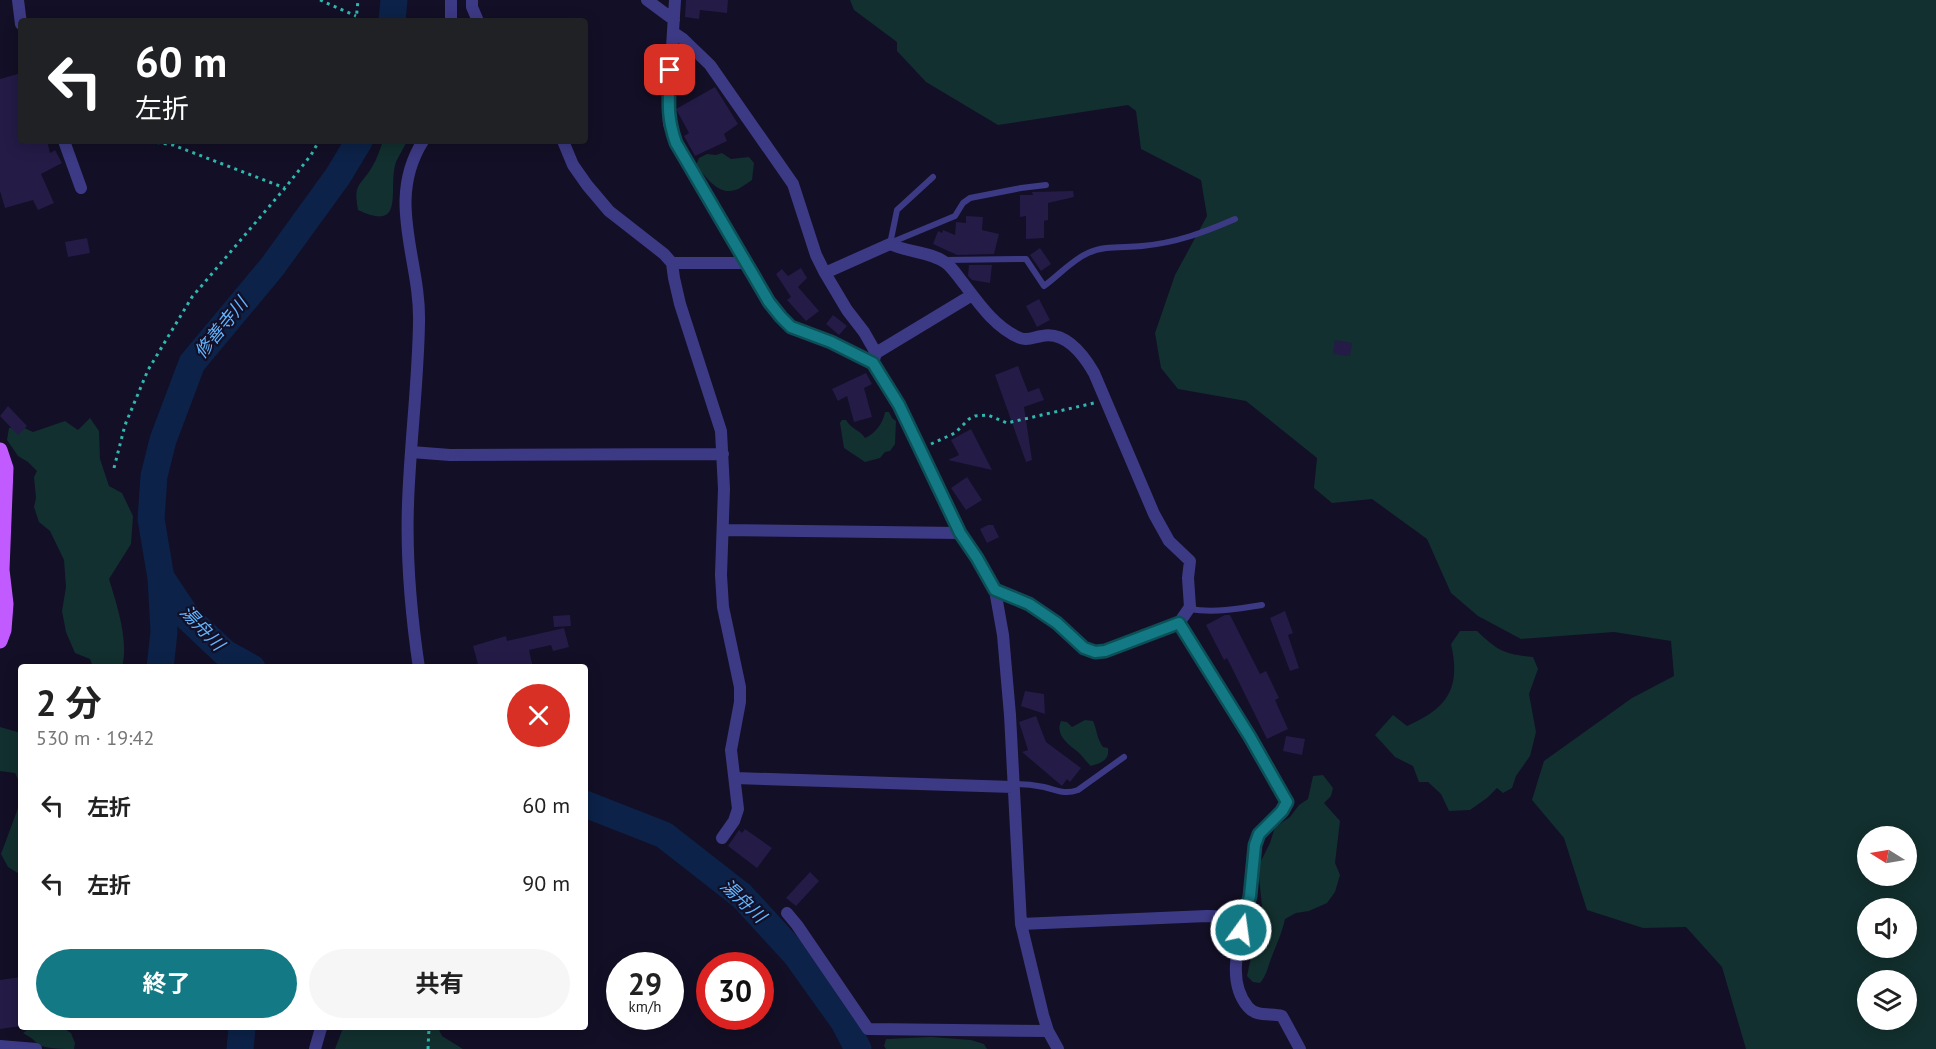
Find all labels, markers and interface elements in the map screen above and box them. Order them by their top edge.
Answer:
text: 60 m [135,34,227,89]
icon: left [36,42,114,120]
pin [644,44,695,95]
icon: arrive [653,53,686,86]
text: 左折 [135,91,189,125]
water label: 修善寺川 [189,291,253,363]
water label: 湯舟川 [175,600,231,657]
text: 2 分 [36,679,102,726]
button: close [507,684,570,747]
text: 530 m · 19:42 [36,725,154,751]
icon: left [36,789,69,822]
text: 60 m [522,791,570,819]
text: 左折 [87,793,131,821]
north arrow [1857,826,1917,886]
map controls [1857,826,1917,1030]
icon: left [36,867,69,900]
text: 90 m [522,869,570,897]
text: 左折 [87,871,131,899]
water label: 湯舟川 [716,874,772,929]
position arrow [1209,898,1273,962]
button: sound [1857,898,1917,958]
button: 終了 [36,949,297,1018]
button: 共有 [309,949,570,1018]
speed limit sign: 30 [696,952,774,1030]
text: 29 [628,964,662,1003]
button: layers [1857,970,1917,1030]
text: km/h [629,997,661,1016]

